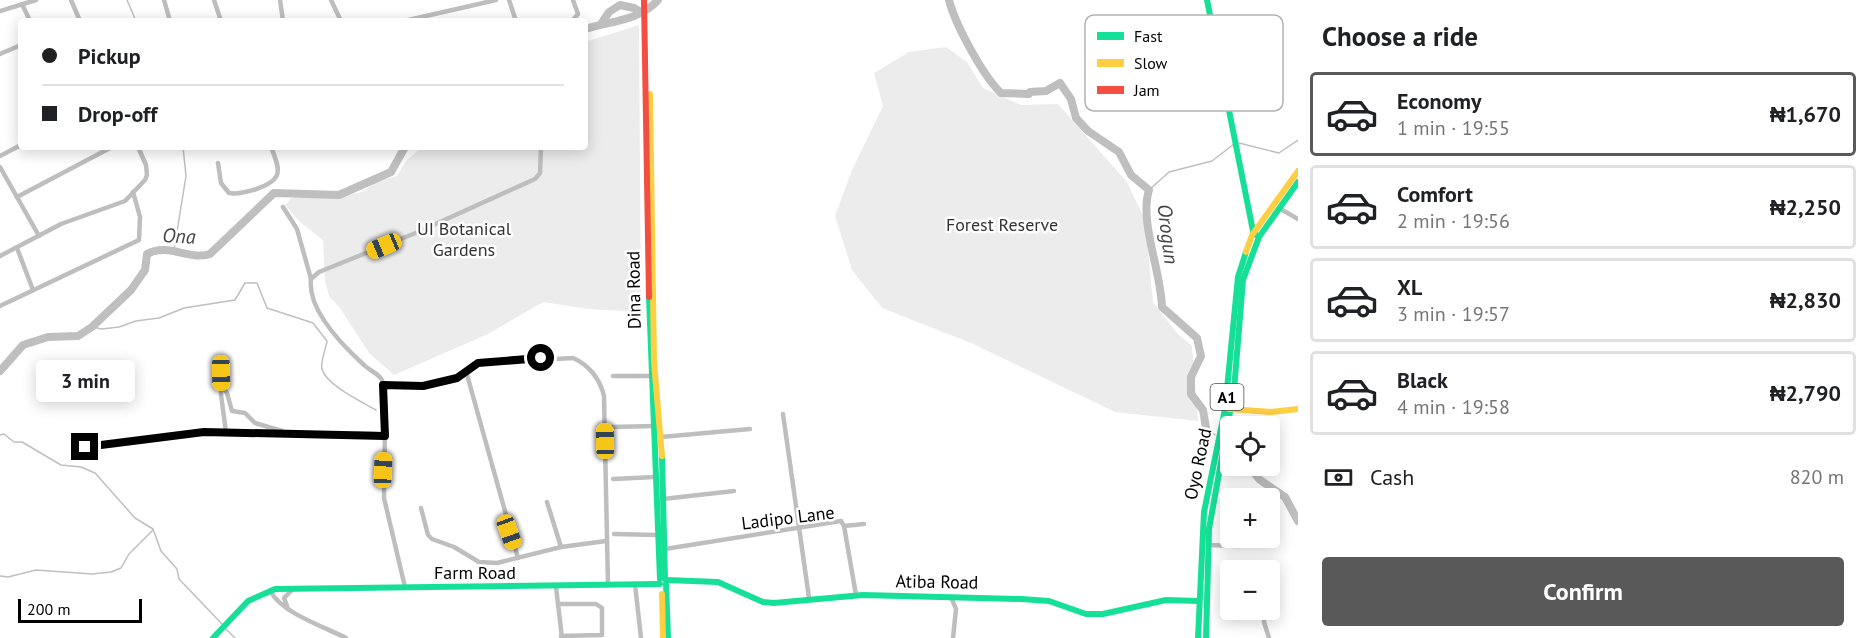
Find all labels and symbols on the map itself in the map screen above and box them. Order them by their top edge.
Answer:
legend [1085,15,1283,111]
text: Fast [1134,26,1163,46]
text: Slow [1134,53,1168,73]
text: Jam [1133,80,1160,100]
water label: Orogun [1151,202,1185,266]
park label: Forest Reserve [946,213,1058,236]
park label: UI Botanical Gardens [417,217,512,261]
water label: Ona [162,222,197,250]
car [364,231,404,261]
street label: Dina Road [621,251,646,329]
route start [527,344,554,371]
car [212,355,230,391]
callout: 3 min [36,360,134,402]
road number: A1 [1210,384,1244,410]
car [596,423,614,459]
street label: Oyo Road [1179,426,1216,502]
route end [71,433,98,460]
car [373,452,393,488]
street label: Ladipo Lane [740,500,836,535]
car [494,512,524,552]
street label: Farm Road [434,561,516,584]
street label: Atiba Road [895,569,979,594]
scale bar [18,596,142,624]

